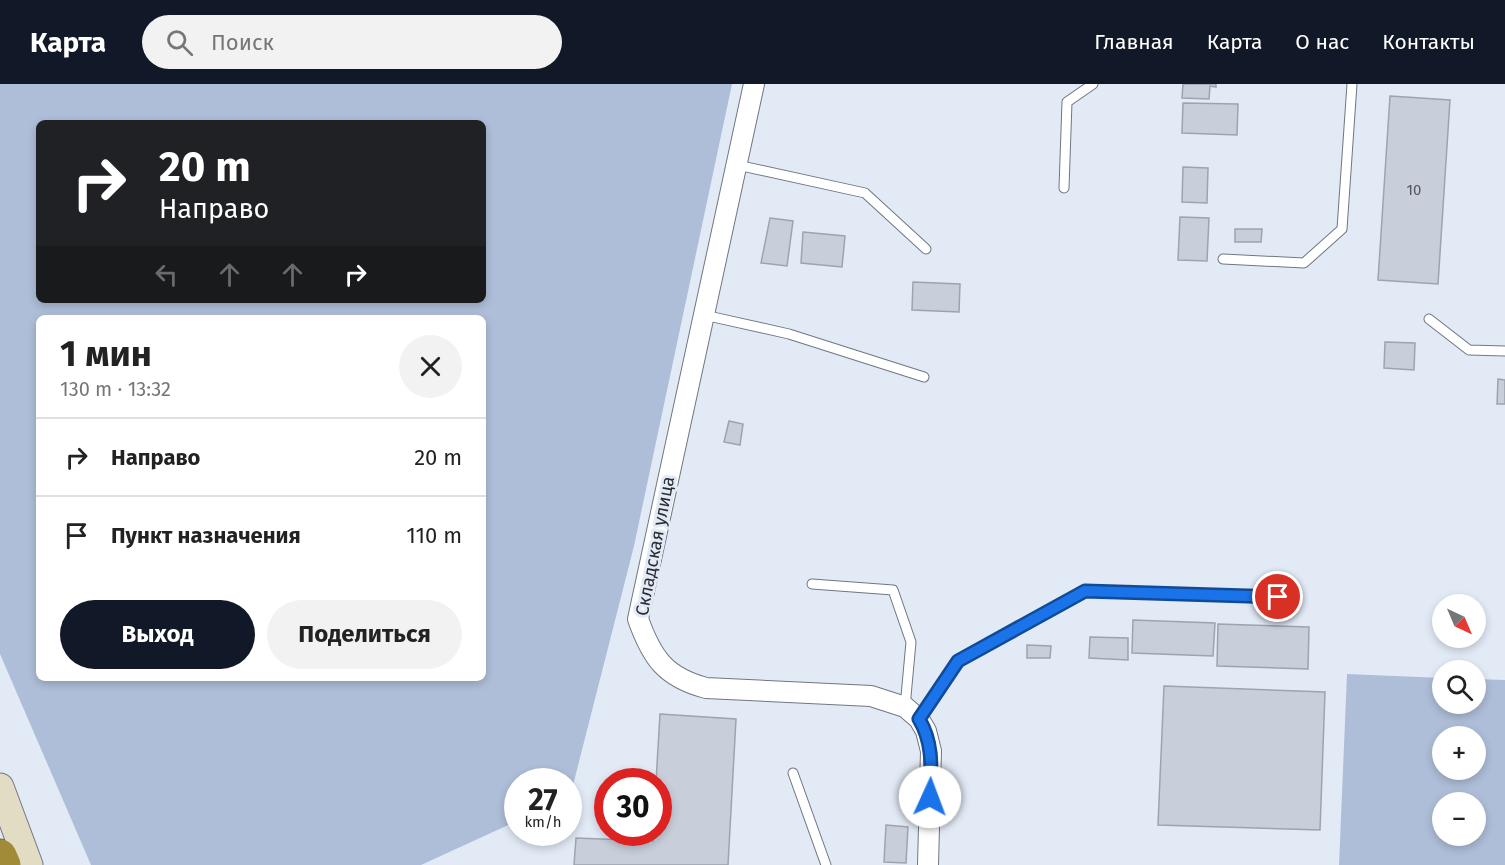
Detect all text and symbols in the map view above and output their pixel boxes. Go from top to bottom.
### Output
search box [142,15,562,69]
text: Карта [30,26,106,59]
icon: search [163,26,196,59]
text: Поиск [211,29,274,56]
text: Главная [1094,29,1174,55]
text: Карта [1207,29,1262,55]
text: О нас [1295,29,1349,55]
text: Контакты [1382,29,1475,55]
text: 20 m [159,142,251,192]
icon: right [60,144,138,222]
house number: 10 [1407,181,1421,199]
text: Направо [159,193,269,225]
icon: left [150,258,183,291]
icon: ahead [213,258,246,291]
icon: ahead [276,258,309,291]
icon: right [339,258,372,291]
text: 1 мин [60,332,152,376]
button: close [399,335,462,398]
text: 130 m · 13:32 [60,377,171,401]
icon: right [60,441,93,474]
text: Направо [111,444,200,471]
text: 20 m [414,444,462,471]
street label: Складская улица [631,474,679,618]
icon: arrive [60,519,93,552]
text: Пункт назначения [111,522,301,549]
text: 110 m [406,522,462,549]
pin [1252,571,1303,622]
icon: arrive [1261,580,1294,613]
north arrow [1432,594,1486,648]
map controls [1432,594,1486,846]
button: Выход [60,600,255,669]
button: Поделиться [267,600,462,669]
button: search [1432,660,1486,714]
button: + [1432,726,1486,780]
position arrow [898,765,962,829]
speed limit sign: 30 [594,768,672,846]
text: 27 [528,782,558,818]
button: − [1432,792,1486,846]
text: km/h [524,813,562,831]

